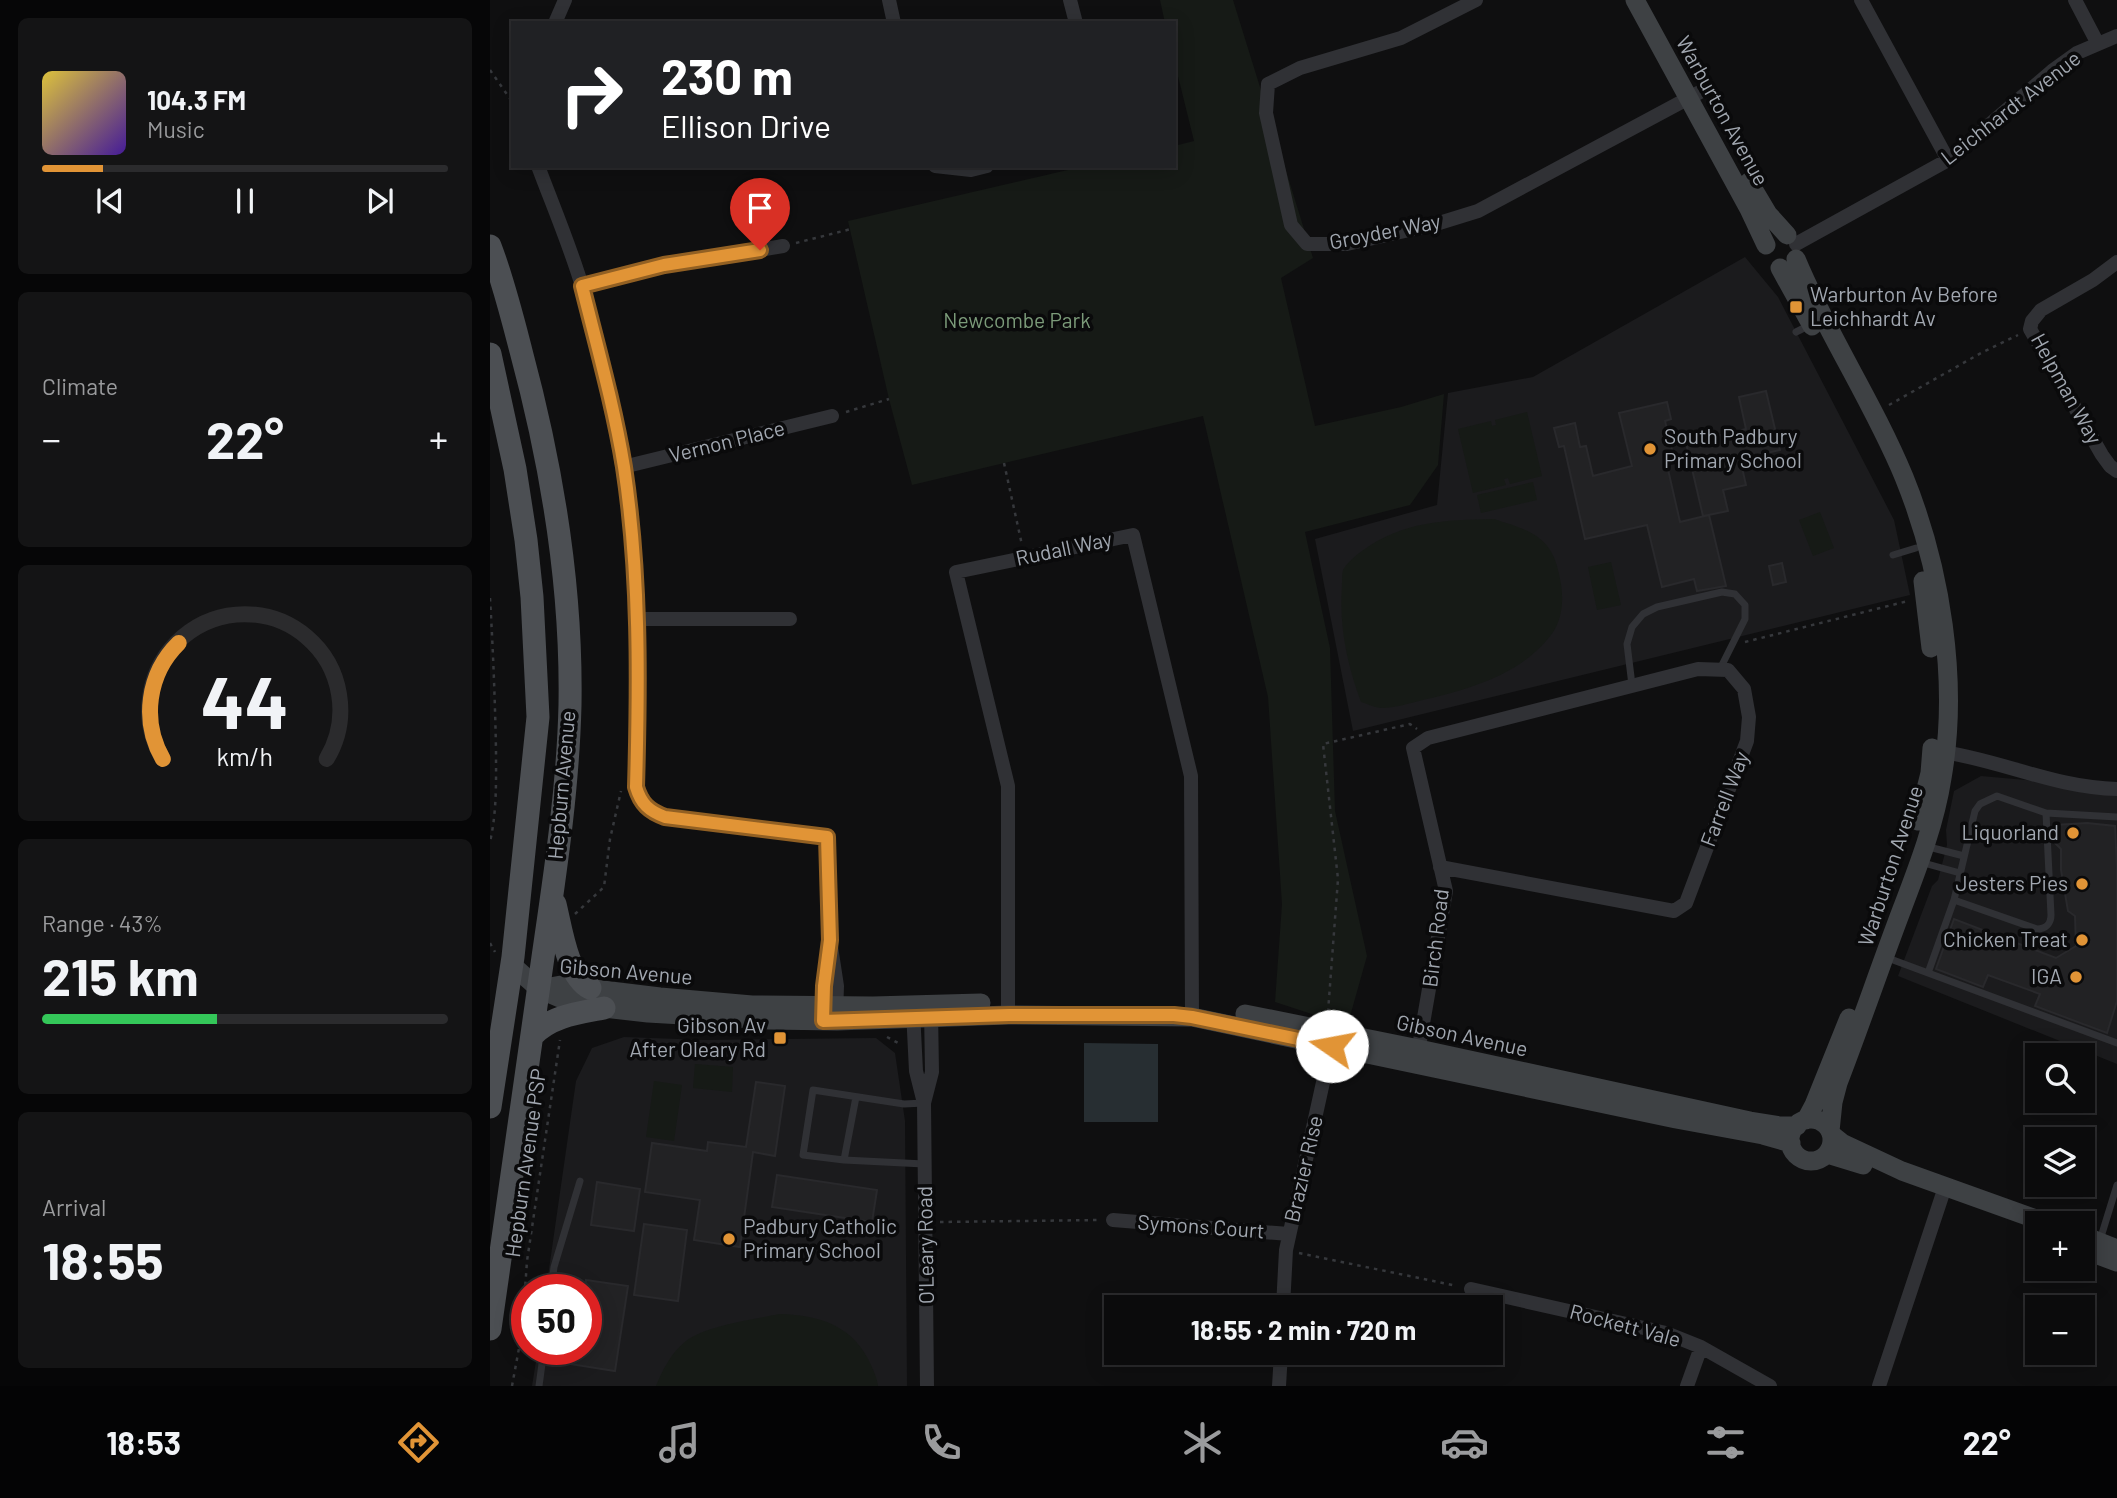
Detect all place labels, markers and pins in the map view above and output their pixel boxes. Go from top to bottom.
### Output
pin [730,178,790,250]
place label: Warburton Av Before Leichhardt Av [1810,281,1998,330]
marker: Warburton Av Before Leichhardt Av [1788,299,1804,315]
place label: South Padbury Primary School [1664,423,1802,472]
marker: South Padbury Primary School [1642,441,1658,457]
place label: Liquorland [1962,819,2059,844]
marker: Liquorland [2065,825,2081,841]
place label: Jesters Pies [1956,870,2068,895]
marker: Jesters Pies [2074,876,2090,892]
place label: Chicken Treat [1943,926,2068,951]
marker: Chicken Treat [2074,932,2090,948]
place label: IGA [2031,963,2062,988]
marker: IGA [2068,969,2084,985]
place label: Gibson Av After Oleary Rd [630,1012,766,1061]
marker: Gibson Av After Oleary Rd [772,1030,788,1046]
place label: Padbury Catholic Primary School [743,1213,897,1262]
marker: Padbury Catholic Primary School [721,1231,737,1247]

